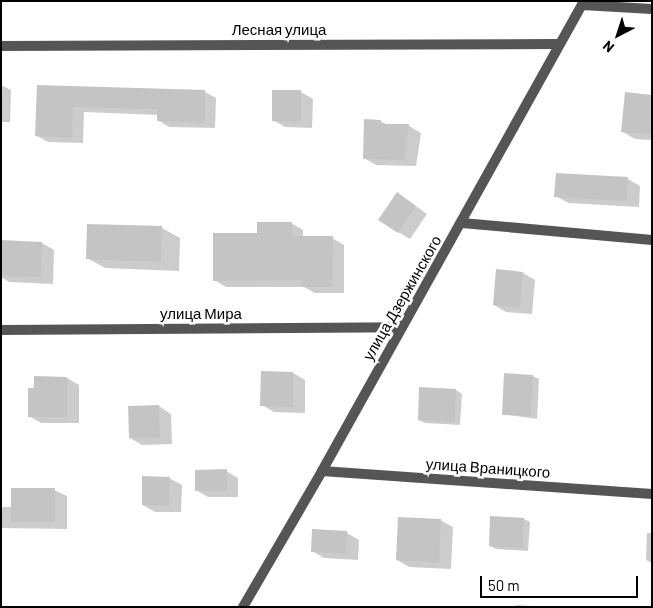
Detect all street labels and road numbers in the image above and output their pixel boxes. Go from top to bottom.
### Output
street label: Лесная улица [232,21,326,39]
street label: улица Дзержинского [359,232,445,364]
street label: улица Мира [160,305,242,323]
street label: улица Враницкого [425,455,551,481]

